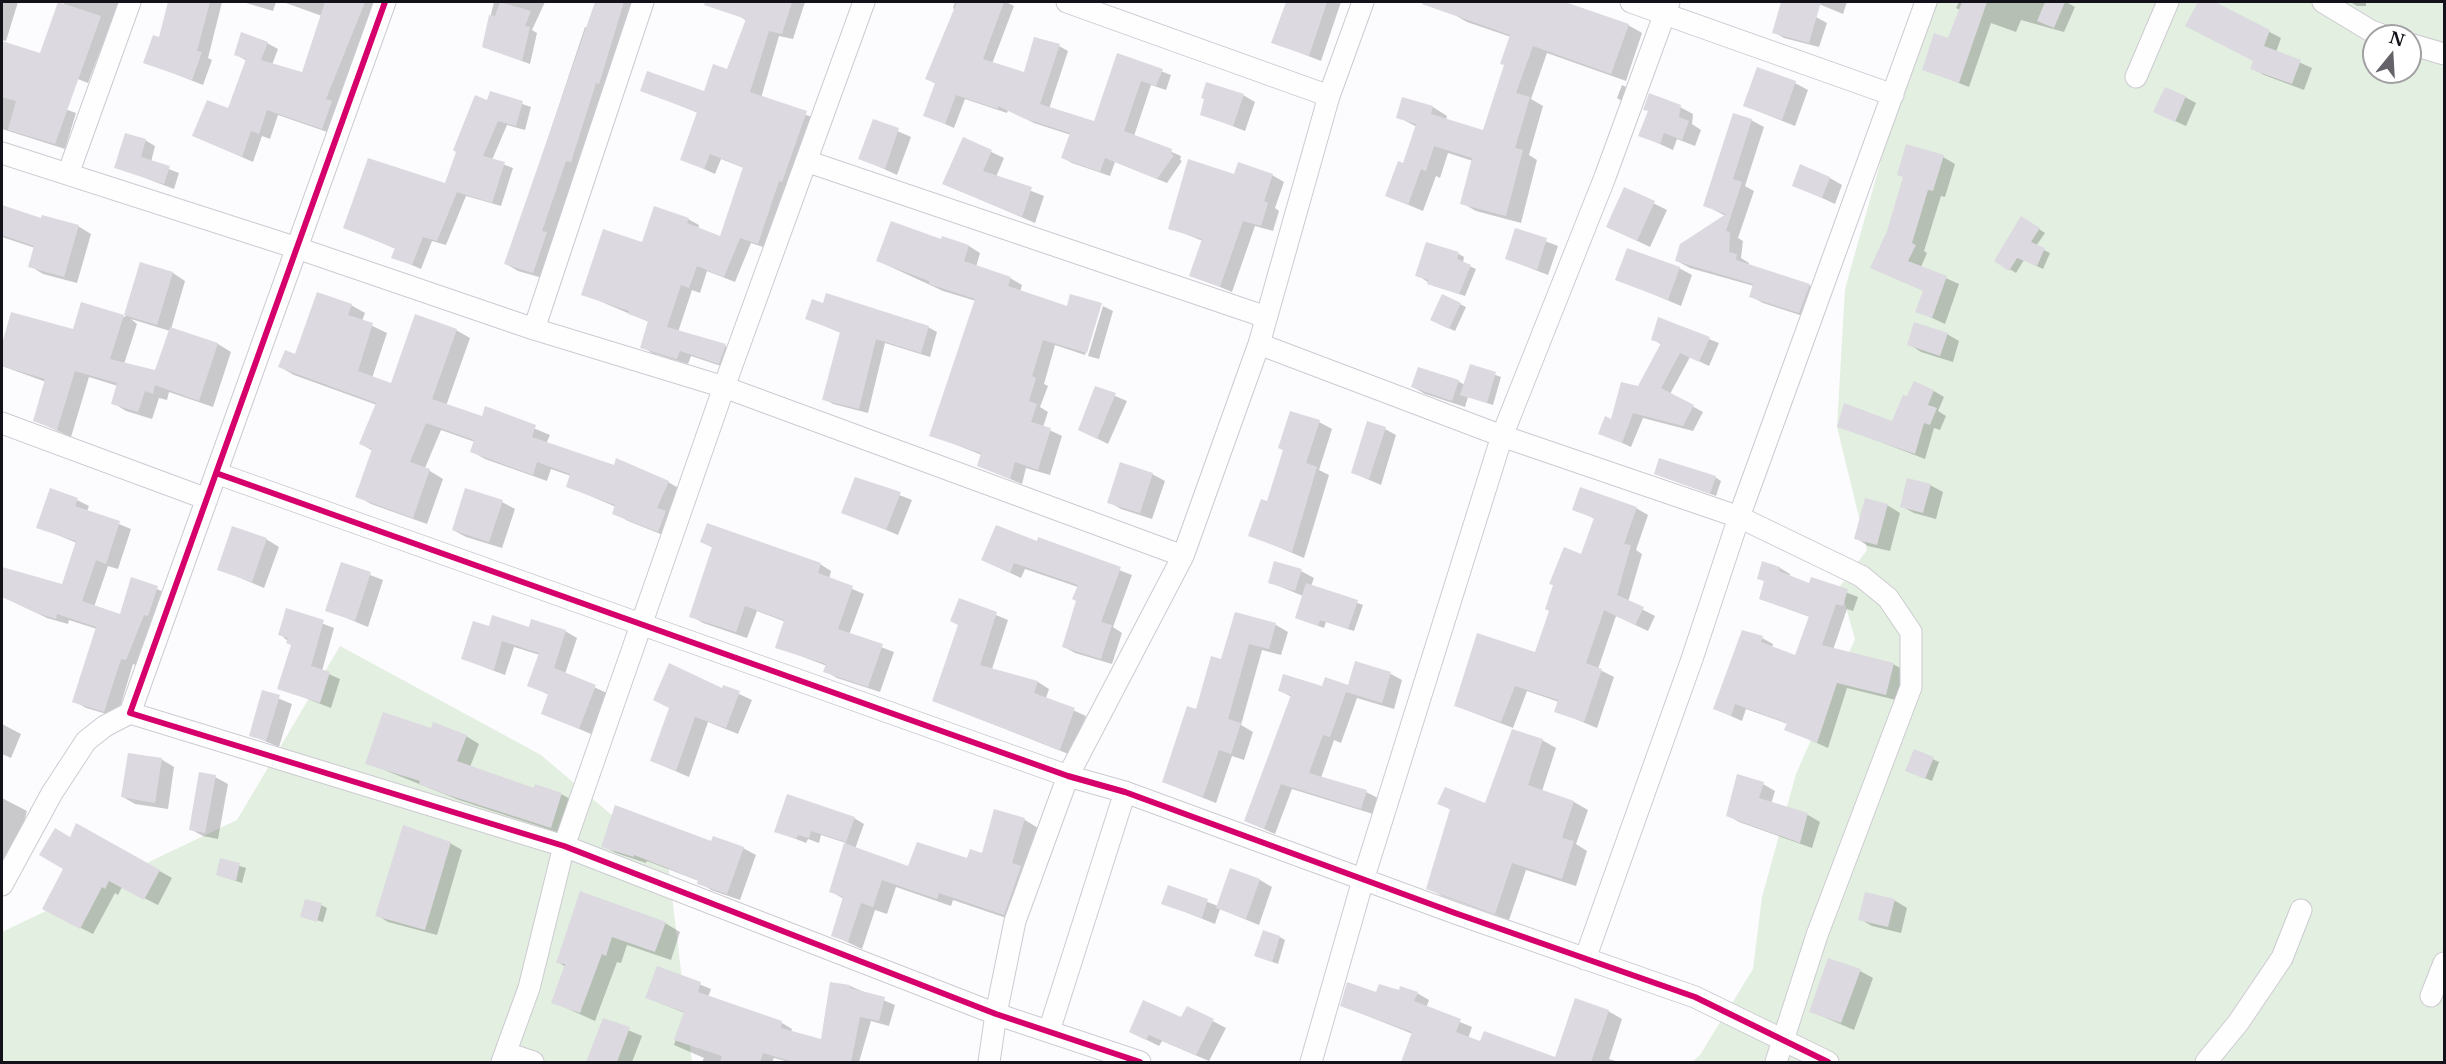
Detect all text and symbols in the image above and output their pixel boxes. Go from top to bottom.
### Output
north arrow [2362,24,2422,84]
text: N [2387,27,2407,51]

